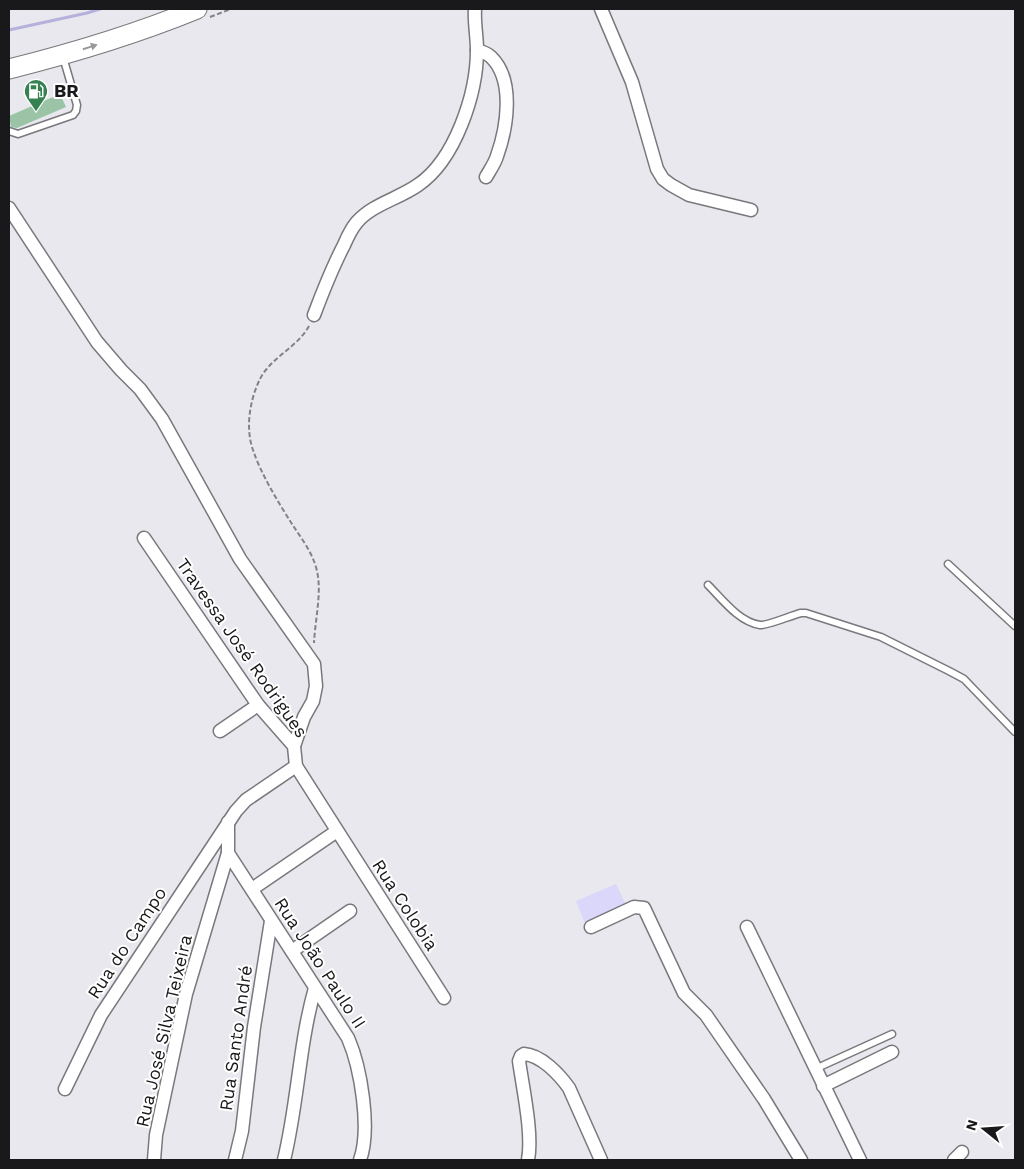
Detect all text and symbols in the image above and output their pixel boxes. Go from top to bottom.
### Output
one-way arrow [82,43,97,50]
fuel station icon: BR [23,78,49,112]
place label: BR [54,80,79,101]
street label: Travessa José Rodrigues [172,554,312,741]
street label: Rua Colobia [368,855,443,954]
street label: Rua do Campo [83,883,170,1002]
street label: Rua João Paulo II [270,893,371,1032]
street label: Rua José Silva Teixeira [131,933,196,1129]
street label: Rua Santo André [215,964,256,1112]
north arrow [959,1104,1009,1154]
text: N [962,1118,981,1132]

